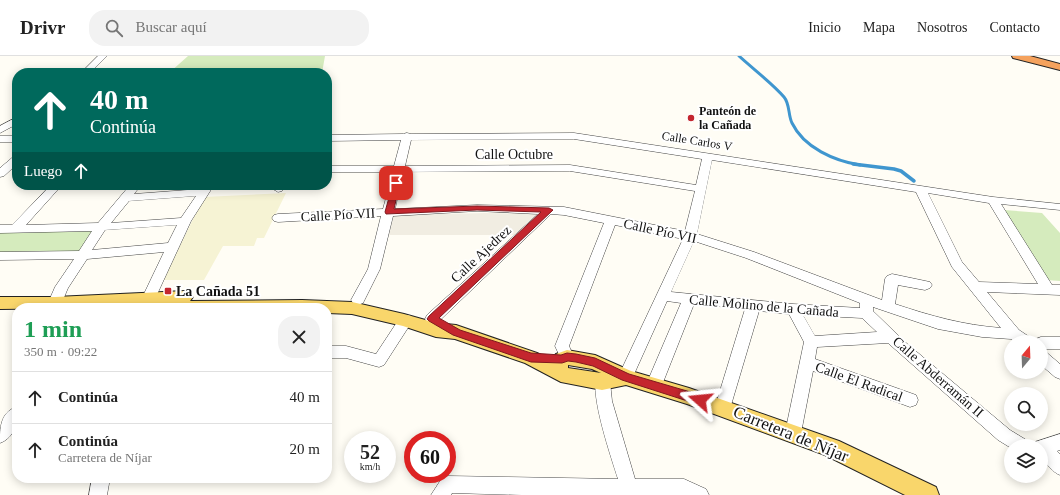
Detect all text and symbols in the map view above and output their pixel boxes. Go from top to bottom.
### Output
search box [89,10,369,46]
text: Drivr [20,17,65,38]
icon: search [103,17,125,39]
text: Buscar aquí [135,19,207,35]
text: Inicio [808,20,841,35]
text: Mapa [863,20,895,35]
text: Nosotros [917,20,967,35]
text: Contacto [989,20,1040,35]
icon: ahead [24,84,76,136]
text: 40 m [90,84,148,115]
place label: Panteón de la Cañada [699,104,757,132]
marker: Panteón de la Cañada [686,113,696,123]
text: Continúa [90,117,156,137]
street label: Calle Carlos V [661,129,734,154]
street label: Calle Octubre [475,147,553,162]
icon: ahead [70,160,92,182]
text: Luego [24,163,62,179]
pin [379,166,413,200]
icon: arrive [385,172,407,194]
street label: Calle Pío VII [300,206,376,224]
street label: Calle Pío VII [622,216,698,246]
street label: Calle Ajedrez [448,222,514,286]
place label: La Cañada 51 [176,284,260,299]
marker: La Cañada 51 [163,286,173,296]
street label: Calle Molino de la Cañada [689,292,840,320]
text: 1 min [24,316,82,342]
button: close [278,316,320,358]
street label: Calle Abderramán II [890,334,987,421]
north arrow [1004,335,1048,379]
map controls [1004,335,1048,483]
text: 350 m · 09:22 [24,344,97,359]
street label: Calle El Radical [813,359,905,405]
position arrow [679,379,721,421]
icon: ahead [24,387,46,409]
button: search [1004,387,1048,431]
text: Continúa [58,389,118,405]
text: 40 m [290,389,320,405]
street label: Carretera de Níjar [731,402,852,466]
speed limit sign: 60 [404,431,456,483]
text: Continúa [58,433,118,449]
icon: ahead [24,439,46,461]
button: layers [1004,439,1048,483]
text: 20 m [290,441,320,457]
text: 52 [360,441,380,463]
text: Carretera de Níjar [58,450,152,465]
text: km/h [360,461,380,472]

